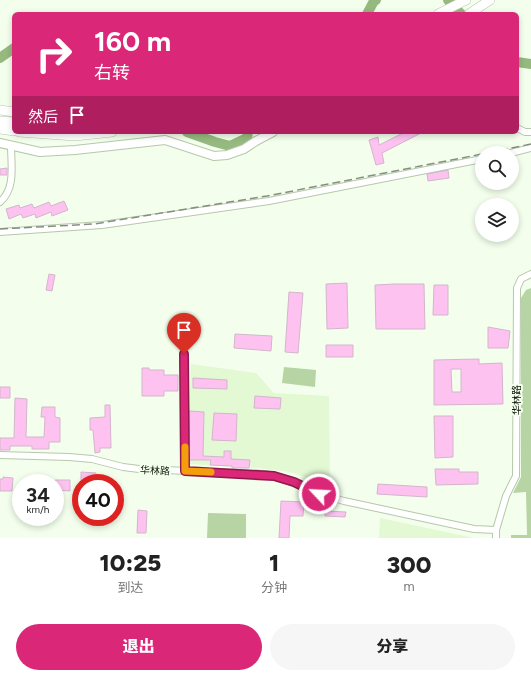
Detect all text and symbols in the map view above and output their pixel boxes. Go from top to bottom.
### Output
text: 160 m [94,24,171,58]
icon: right [28,28,80,80]
text: 右转 [94,62,130,84]
icon: arrive [66,104,88,126]
text: 然后 [28,108,58,126]
map controls [475,146,519,242]
button: search [475,146,519,190]
button: layers [475,198,519,242]
pin [167,313,201,354]
icon: arrive [173,319,195,341]
street label: 华林路 [510,385,523,415]
street label: 华林路 [140,463,170,478]
position arrow [298,473,340,515]
speed limit sign: 40 [72,474,124,526]
text: 34 [26,483,50,507]
text: km/h [27,503,49,516]
text: 10:25 [100,548,161,577]
text: 1 [269,548,279,577]
text: 300 [387,550,431,579]
text: m [403,579,415,594]
text: 到达 [117,580,144,595]
text: 分钟 [261,580,287,595]
button: 退出 [16,624,262,670]
button: 分享 [270,624,515,670]

